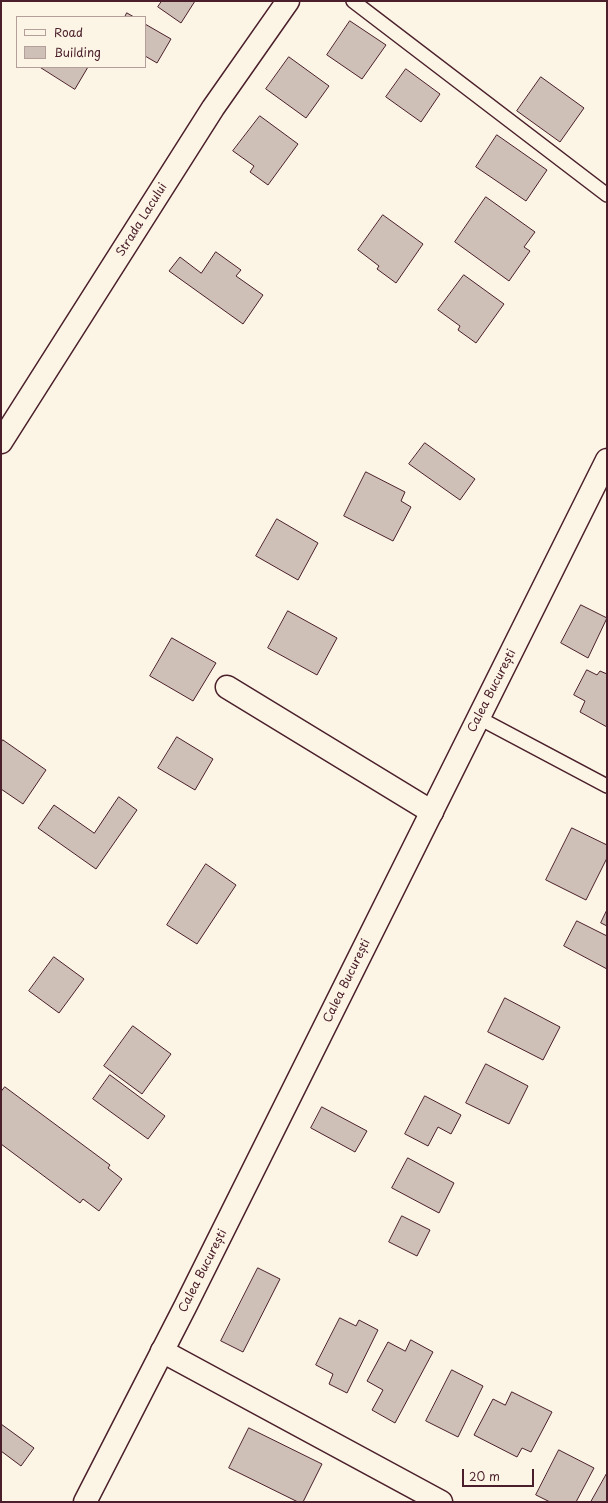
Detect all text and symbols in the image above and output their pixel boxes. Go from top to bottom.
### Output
legend [16,16,146,68]
text: Road [54,23,83,41]
text: Building [54,43,101,61]
street label: Strada Lacului [114,181,170,259]
street label: Calea București [465,647,519,735]
street label: Calea București [320,937,374,1025]
street label: Calea București [176,1227,230,1315]
scale bar [464,1461,536,1487]
text: 20 m [469,1467,500,1485]

